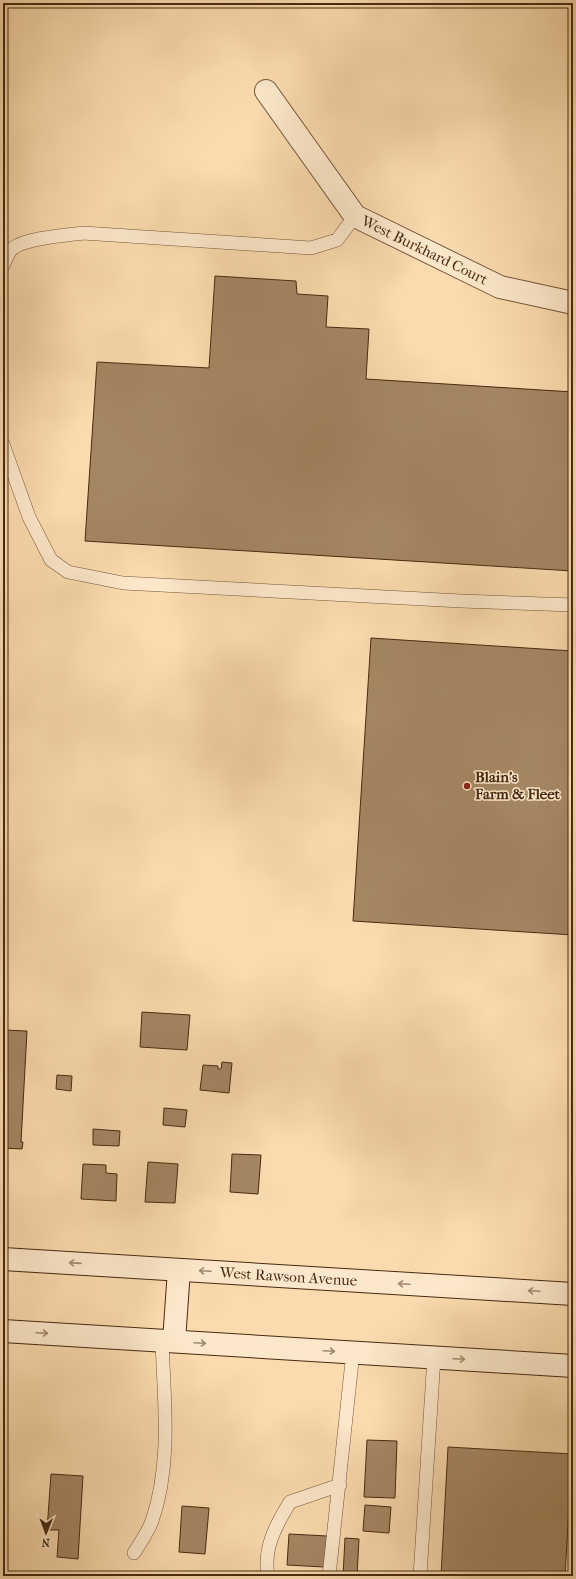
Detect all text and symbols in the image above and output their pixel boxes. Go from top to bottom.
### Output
street label: West Burkhard Court [358,211,491,289]
place label: Blain's Farm & Fleet [474,768,561,803]
marker: Blain's Farm & Fleet [462,781,472,791]
one-way arrow [69,1260,82,1267]
street label: West Rawson Avenue [218,1263,358,1290]
one-way arrow [199,1268,212,1275]
one-way arrow [398,1280,411,1287]
one-way arrow [528,1288,541,1295]
one-way arrow [35,1330,48,1337]
one-way arrow [193,1339,206,1346]
one-way arrow [322,1347,335,1354]
one-way arrow [452,1355,465,1362]
north arrow [26,1513,66,1553]
text: N [41,1536,50,1549]

